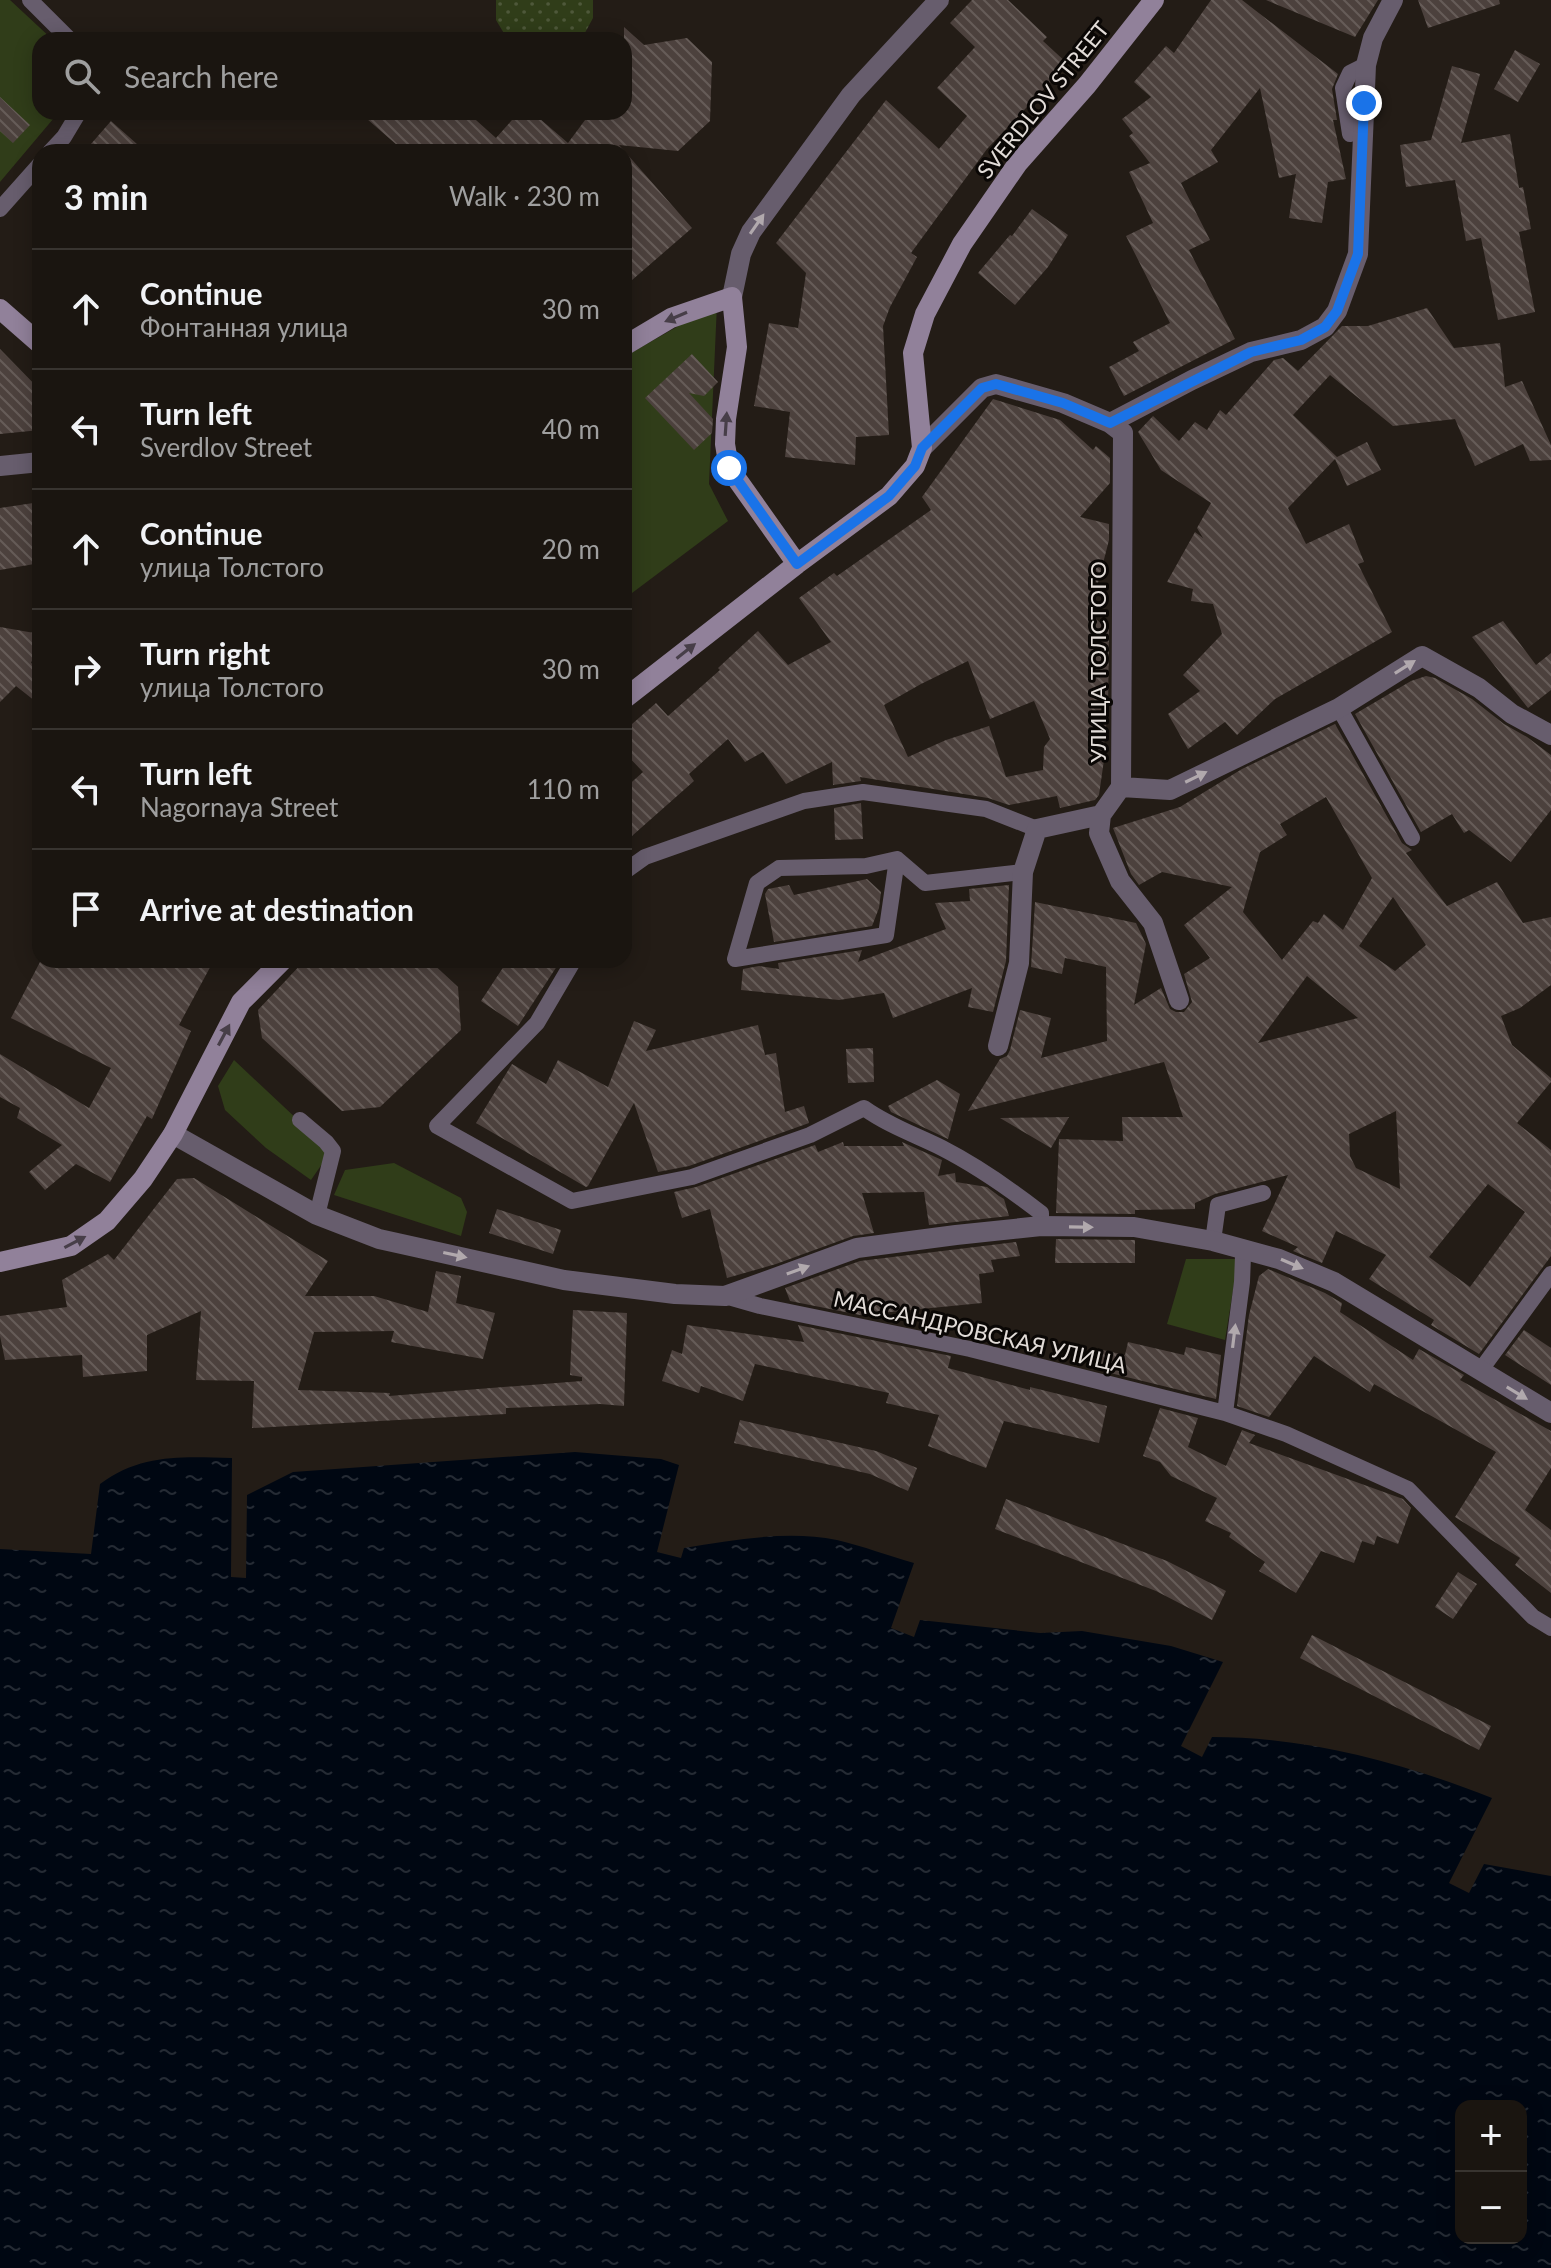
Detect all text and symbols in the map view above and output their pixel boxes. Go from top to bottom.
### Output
street label: SVERDLOV STREET [971,16,1114,184]
search box [32,32,632,120]
icon: search [60,54,104,98]
text: Search here [124,58,279,94]
route end [1346,85,1382,121]
text: 3 min [64,176,148,217]
text: Walk · 230 m [449,180,600,212]
one-way arrow [749,213,764,234]
text: Continue [140,275,263,311]
icon: ahead [64,287,108,331]
text: 30 m [542,293,600,325]
text: Фонтанная улица [140,311,348,343]
one-way arrow [664,311,688,324]
text: Turn left [140,395,252,431]
icon: left [64,407,108,451]
one-way arrow [720,411,733,436]
text: 40 m [542,413,600,445]
text: Sverdlov Street [140,431,312,463]
route start [711,450,747,486]
text: Continue [140,515,263,551]
icon: ahead [64,527,108,571]
text: 20 m [542,533,600,565]
text: улица Толстого [140,551,324,583]
street label: УЛИЦА ТОЛСТОГО [1084,561,1111,763]
text: Turn right [140,635,270,671]
one-way arrow [676,644,696,660]
icon: right [64,647,108,691]
text: 30 m [542,653,600,685]
one-way arrow [1394,661,1416,675]
text: улица Толстого [140,671,324,703]
text: Turn left [140,755,252,791]
icon: left [64,767,108,811]
one-way arrow [1184,770,1208,784]
text: 110 m [527,773,600,805]
text: Nagornaya Street [140,791,338,823]
icon: arrive [64,887,108,931]
text: Arrive at destination [140,891,414,927]
one-way arrow [218,1023,231,1046]
one-way arrow [1069,1221,1094,1233]
one-way arrow [63,1235,86,1248]
one-way arrow [443,1249,468,1261]
one-way arrow [1280,1258,1304,1271]
one-way arrow [786,1263,810,1275]
street label: МАССАНДРОВСКАЯ УЛИЦА [831,1285,1129,1378]
one-way arrow [1228,1323,1241,1348]
one-way arrow [1506,1386,1528,1400]
map controls [1455,2100,1527,2244]
button: + [1455,2100,1527,2172]
button: − [1455,2172,1527,2244]

